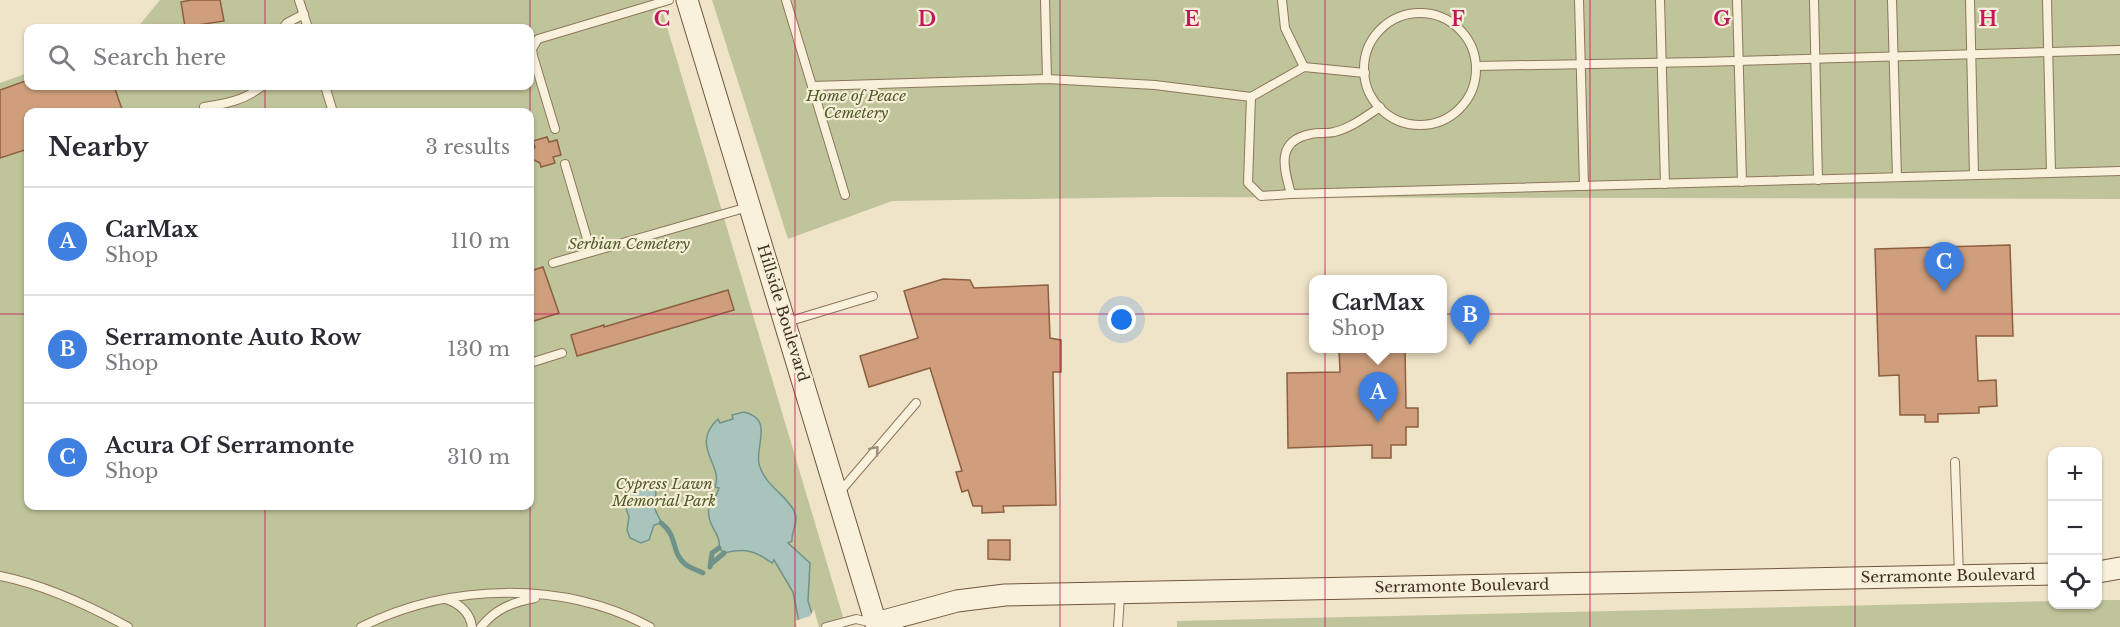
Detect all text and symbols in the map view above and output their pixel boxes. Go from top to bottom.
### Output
text: C [654,7,670,31]
text: D [918,7,936,31]
text: E [1184,7,1200,31]
text: F [1451,7,1465,31]
text: G [1713,7,1731,31]
text: H [1979,7,1998,31]
search box [24,24,534,90]
icon: search [45,41,78,74]
text: Search here [93,44,226,71]
park label: Home of Peace Cemetery [805,86,906,122]
text: Nearby [48,131,149,163]
text: 3 results [426,135,510,159]
text: CarMax [105,216,198,243]
text: A [59,229,76,253]
text: 110 m [451,229,510,253]
park label: Serbian Cemetery [568,234,690,253]
street label: Hillside Boulevard [754,242,813,384]
pin: C [1924,242,1964,292]
text: Shop [105,243,158,267]
popup [1309,275,1447,353]
text: CarMax [1331,289,1425,316]
pin: B [1450,296,1490,345]
your location [1107,305,1136,334]
text: Shop [1331,316,1385,340]
text: Serramonte Auto Row [105,324,361,351]
text: B [60,337,75,361]
text: 130 m [447,337,510,361]
text: Shop [105,351,158,375]
pin: A [1358,372,1398,422]
text: Acura Of Serramonte [105,432,354,459]
text: C [59,445,76,469]
text: 310 m [447,445,510,469]
one-way arrow [868,446,879,457]
map controls [2048,447,2102,609]
button: + [2048,447,2102,501]
text: Shop [105,459,158,483]
park label: Cypress Lawn Memorial Park [611,474,716,510]
button: − [2048,501,2102,555]
button: locate [2048,555,2102,609]
street label: Serramonte Boulevard [1860,564,2036,587]
street label: Serramonte Boulevard [1374,574,1550,597]

